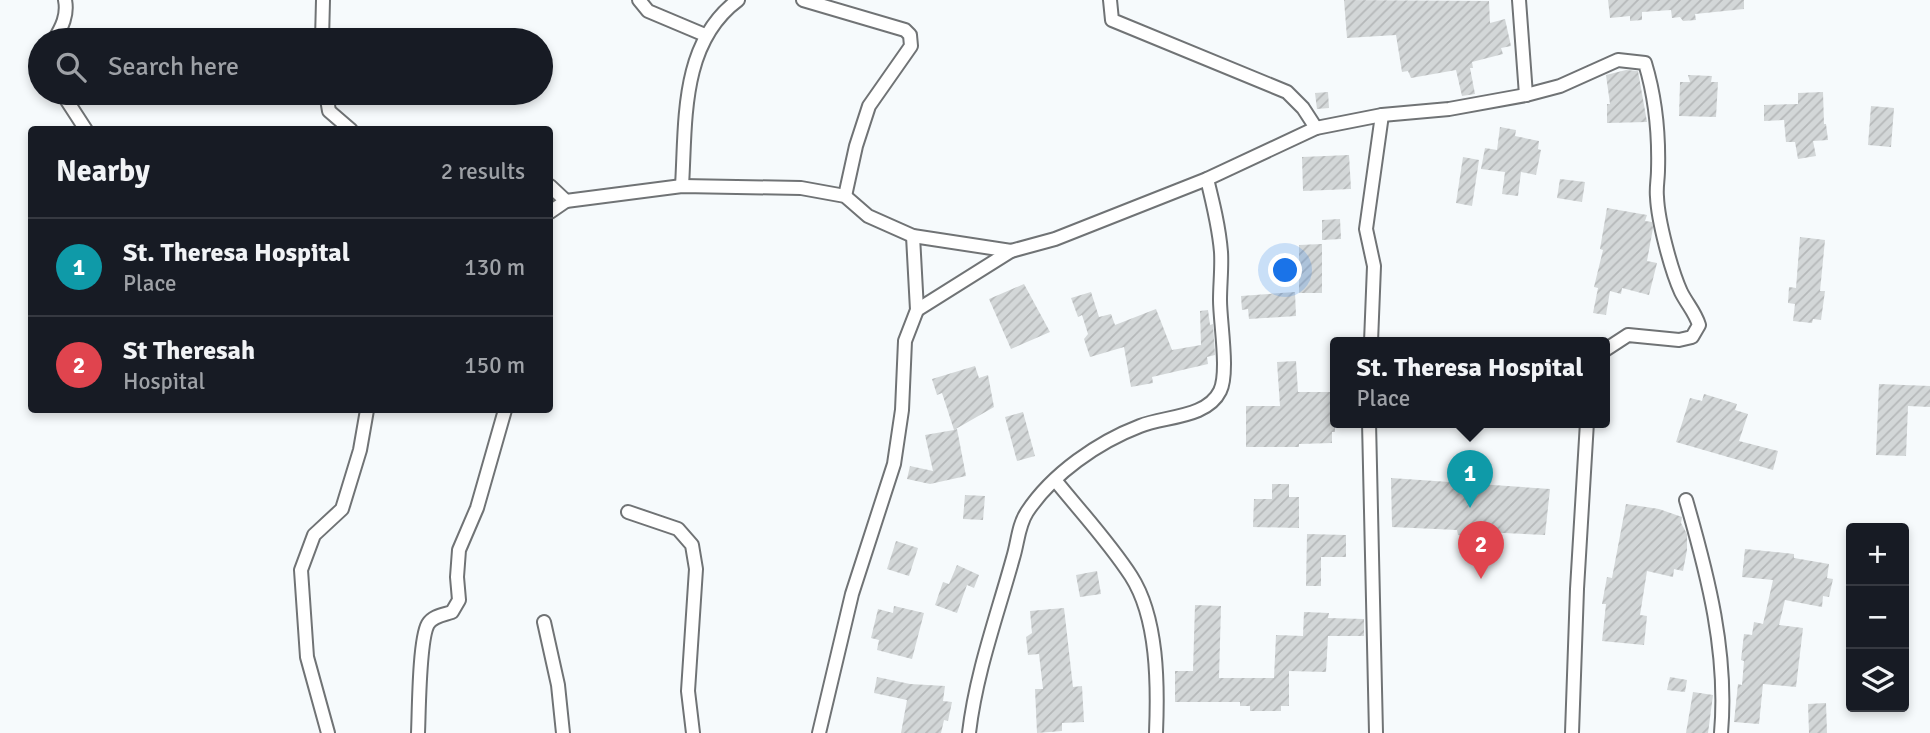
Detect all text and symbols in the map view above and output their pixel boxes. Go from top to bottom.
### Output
search box [28,28,553,105]
icon: search [52,48,90,86]
text: Search here [108,51,239,83]
text: Nearby [56,153,150,190]
text: 2 results [441,157,525,186]
text: St. Theresa Hospital [123,237,350,269]
text: 1 [73,253,85,282]
text: 130 m [464,253,525,282]
your location [1268,253,1302,287]
text: Place [123,269,177,298]
text: St Theresah [123,335,255,367]
popup [1330,337,1610,428]
text: 2 [73,351,85,380]
text: 150 m [464,351,525,380]
text: St. Theresa Hospital [1357,352,1583,384]
text: Hospital [123,367,205,396]
text: Place [1357,384,1410,413]
pin: 1 [1447,450,1493,508]
pin: 2 [1458,521,1504,579]
map controls [1846,523,1909,712]
button: + [1846,523,1909,586]
button: − [1846,586,1909,649]
button: layers [1846,649,1909,712]

